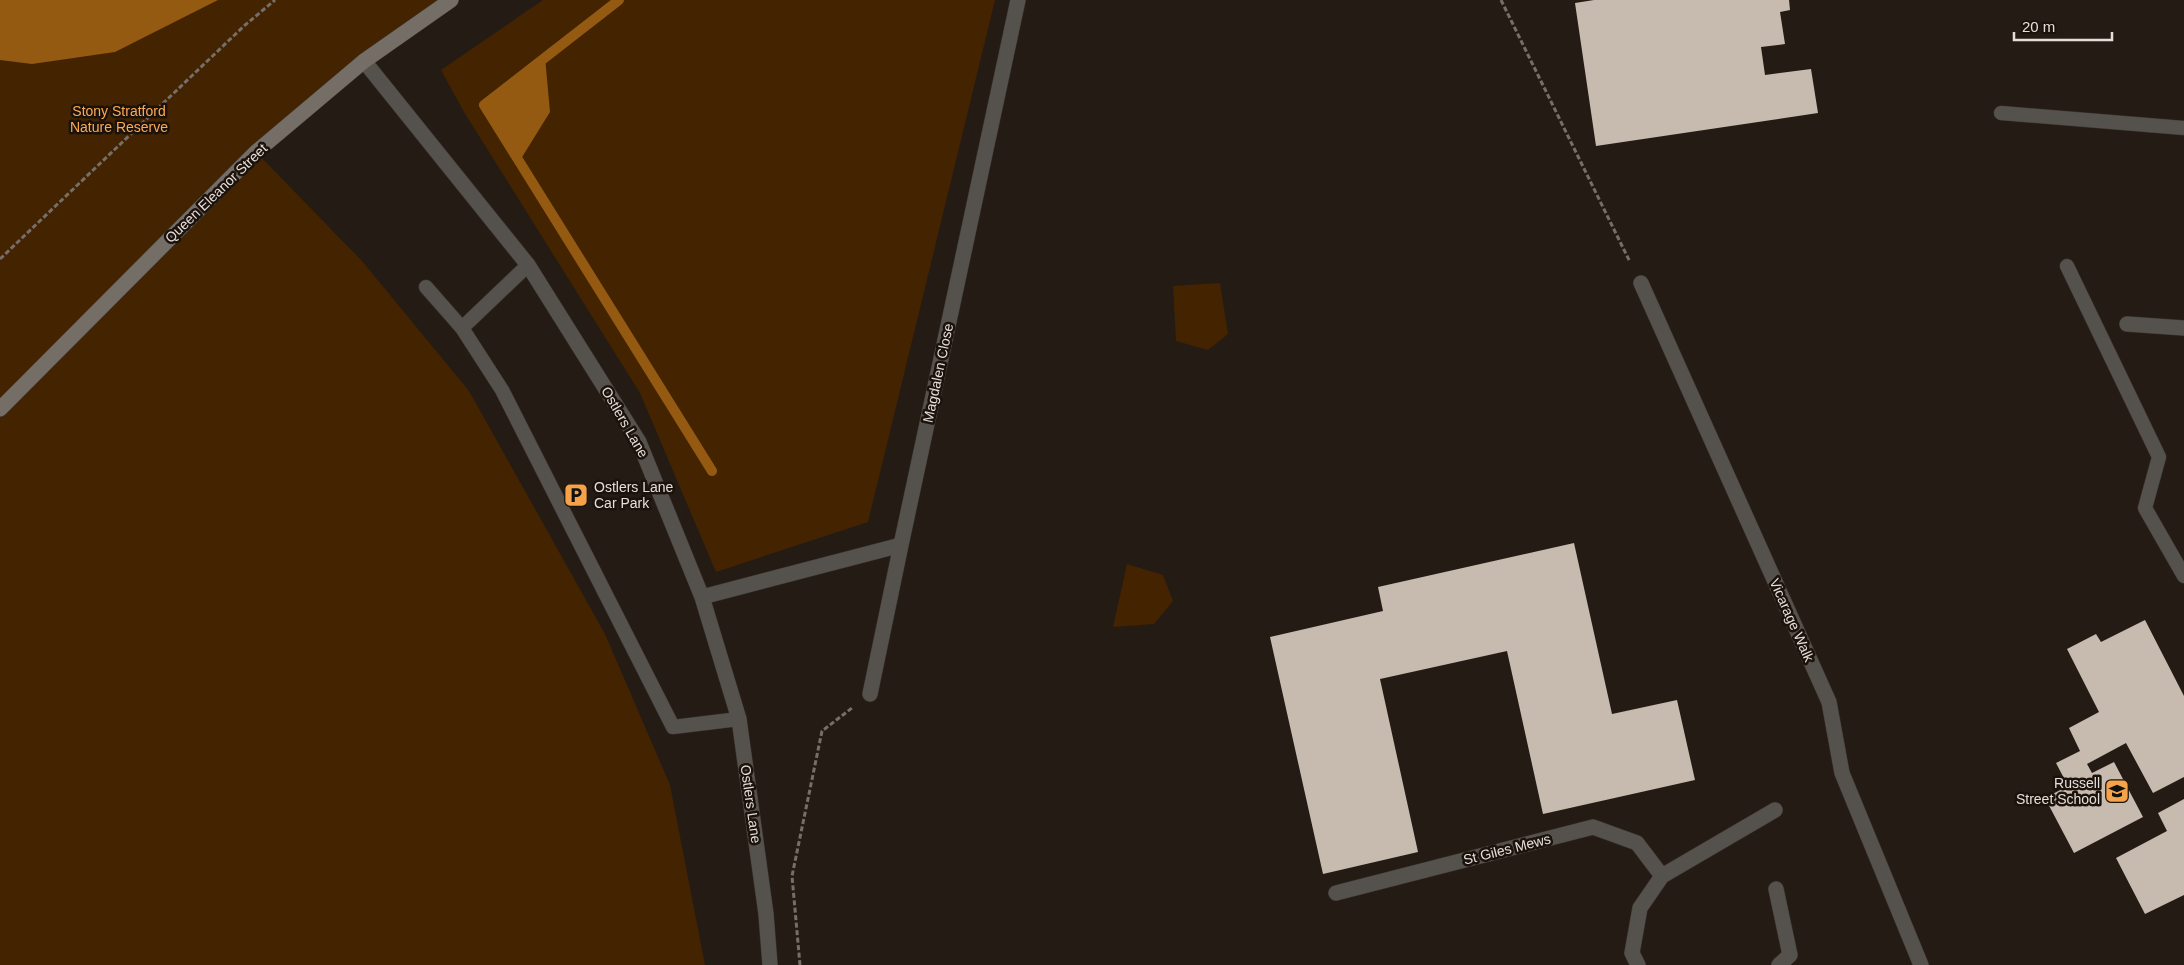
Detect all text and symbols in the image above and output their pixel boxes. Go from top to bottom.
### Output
scale bar [2014,10,2112,42]
text: 20 m [2022,18,2055,35]
park label: Stony Stratford Nature Reserve [70,103,168,135]
street label: Queen Eleanor Street [162,140,270,246]
street label: Magdalen Close [920,322,956,424]
street label: Ostlers Lane [598,384,652,461]
place label: Ostlers Lane Car Park [594,479,674,511]
parking icon: Ostlers Lane Car Park [563,482,589,508]
street label: Vicarage Walk [1766,576,1818,665]
street label: Ostlers Lane [738,764,764,845]
place label: Russell Street School [2016,775,2100,807]
school or university icon: Russell Street School [2104,778,2130,804]
street label: St Giles Mews [1462,830,1552,868]

